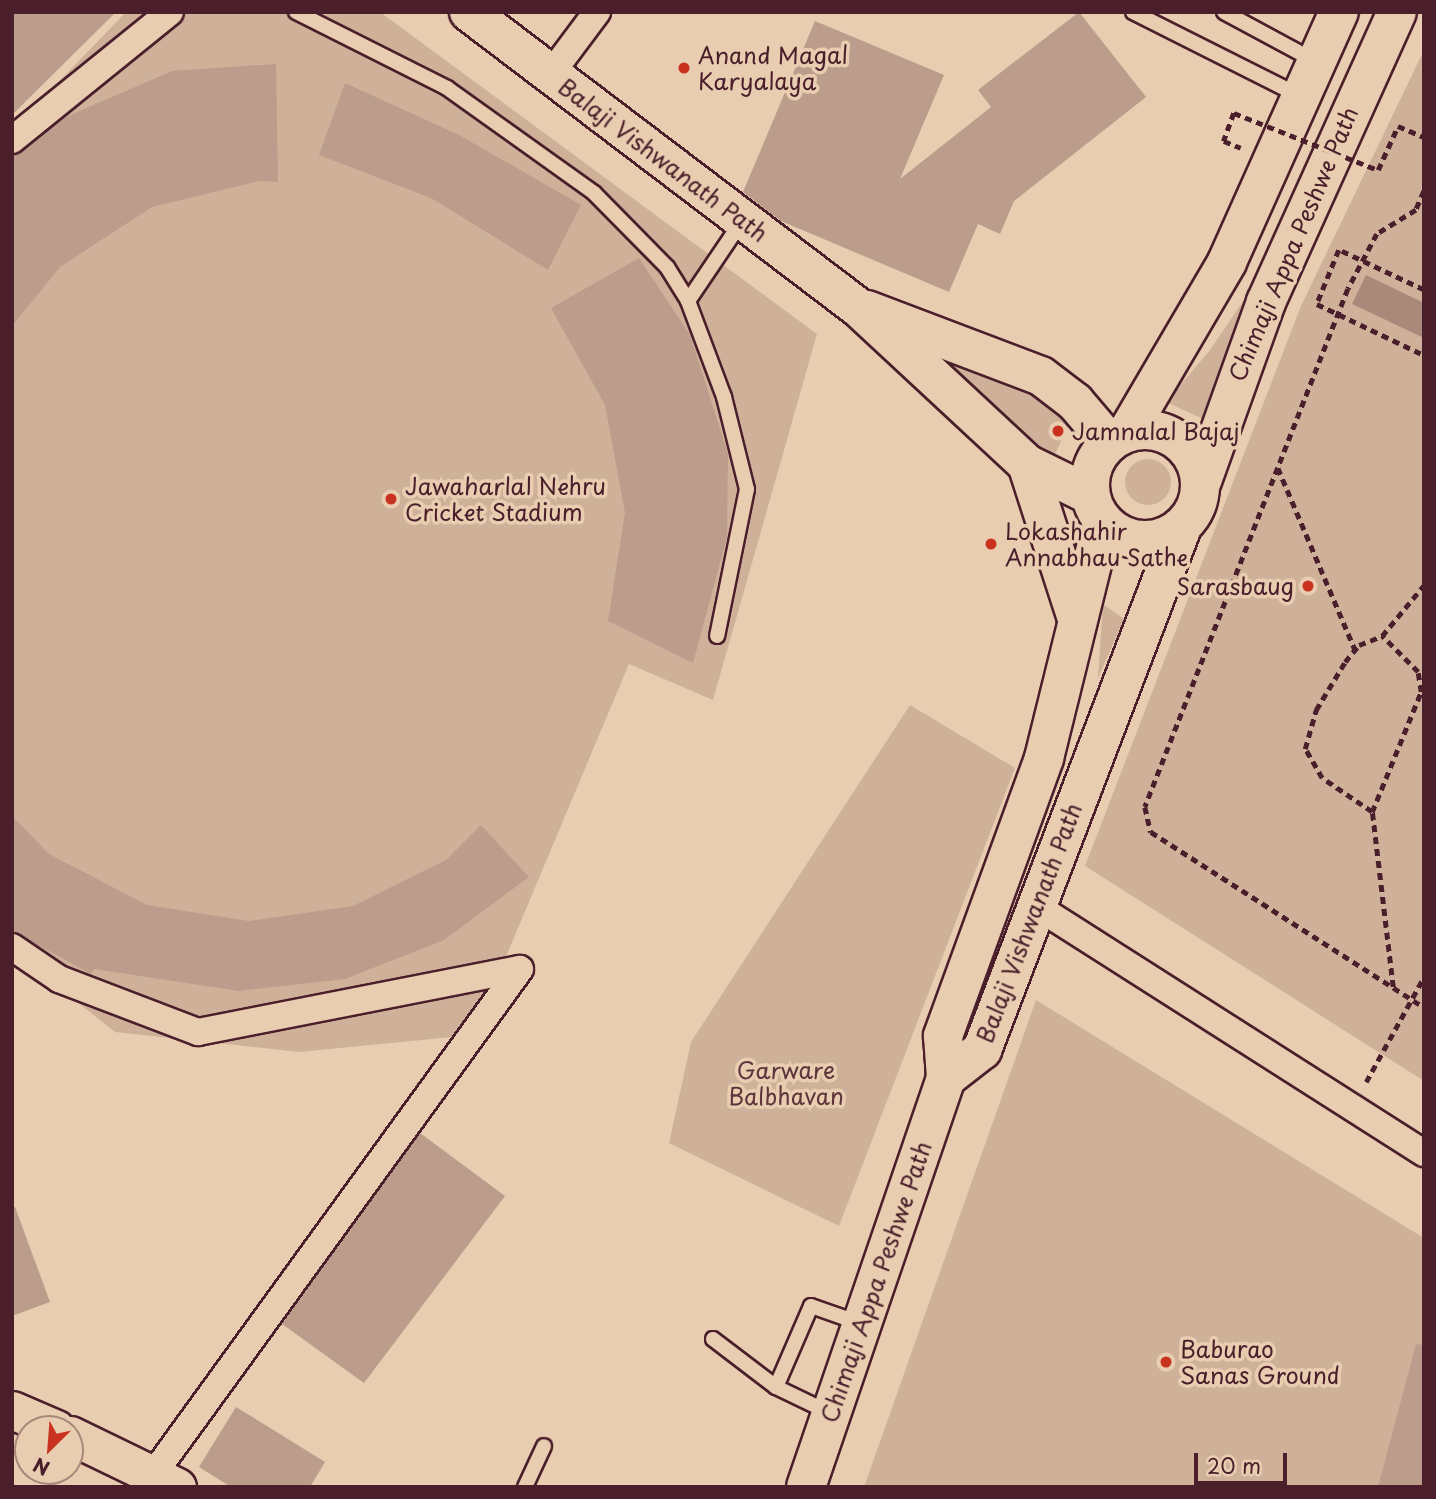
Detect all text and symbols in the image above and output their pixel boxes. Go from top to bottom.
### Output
place label: Anand Magal Karyalaya [698,41,849,95]
marker: Anand Magal Karyalaya [676,60,692,76]
street label: Balaji Vishwanath Path [552,72,774,248]
street label: Chimaji Appa Peshwe Path [1222,102,1364,386]
place label: Jamnalal Bajaj [1072,417,1241,445]
marker: Jamnalal Bajaj [1050,423,1066,439]
place label: Jawaharlal Nehru Cricket Stadium [405,472,607,526]
marker: Jawaharlal Nehru Cricket Stadium [383,491,399,507]
place label: Lokashahir Annabhau Sathe [1005,517,1189,571]
marker: Lokashahir Annabhau Sathe [983,536,999,552]
place label: Sarasbaug [1176,572,1294,600]
marker: Sarasbaug [1300,578,1316,594]
street label: Balaji Vishwanath Path [970,798,1088,1048]
park label: Garware Balbhavan [728,1056,844,1110]
street label: Chimaji Appa Peshwe Path [815,1137,937,1427]
place label: Baburao Sanas Ground [1180,1335,1338,1389]
marker: Baburao Sanas Ground [1158,1354,1174,1370]
north arrow [14,1415,84,1485]
scale bar [1198,1440,1291,1484]
text: 20 m [1207,1449,1261,1481]
text: N [28,1451,54,1483]

